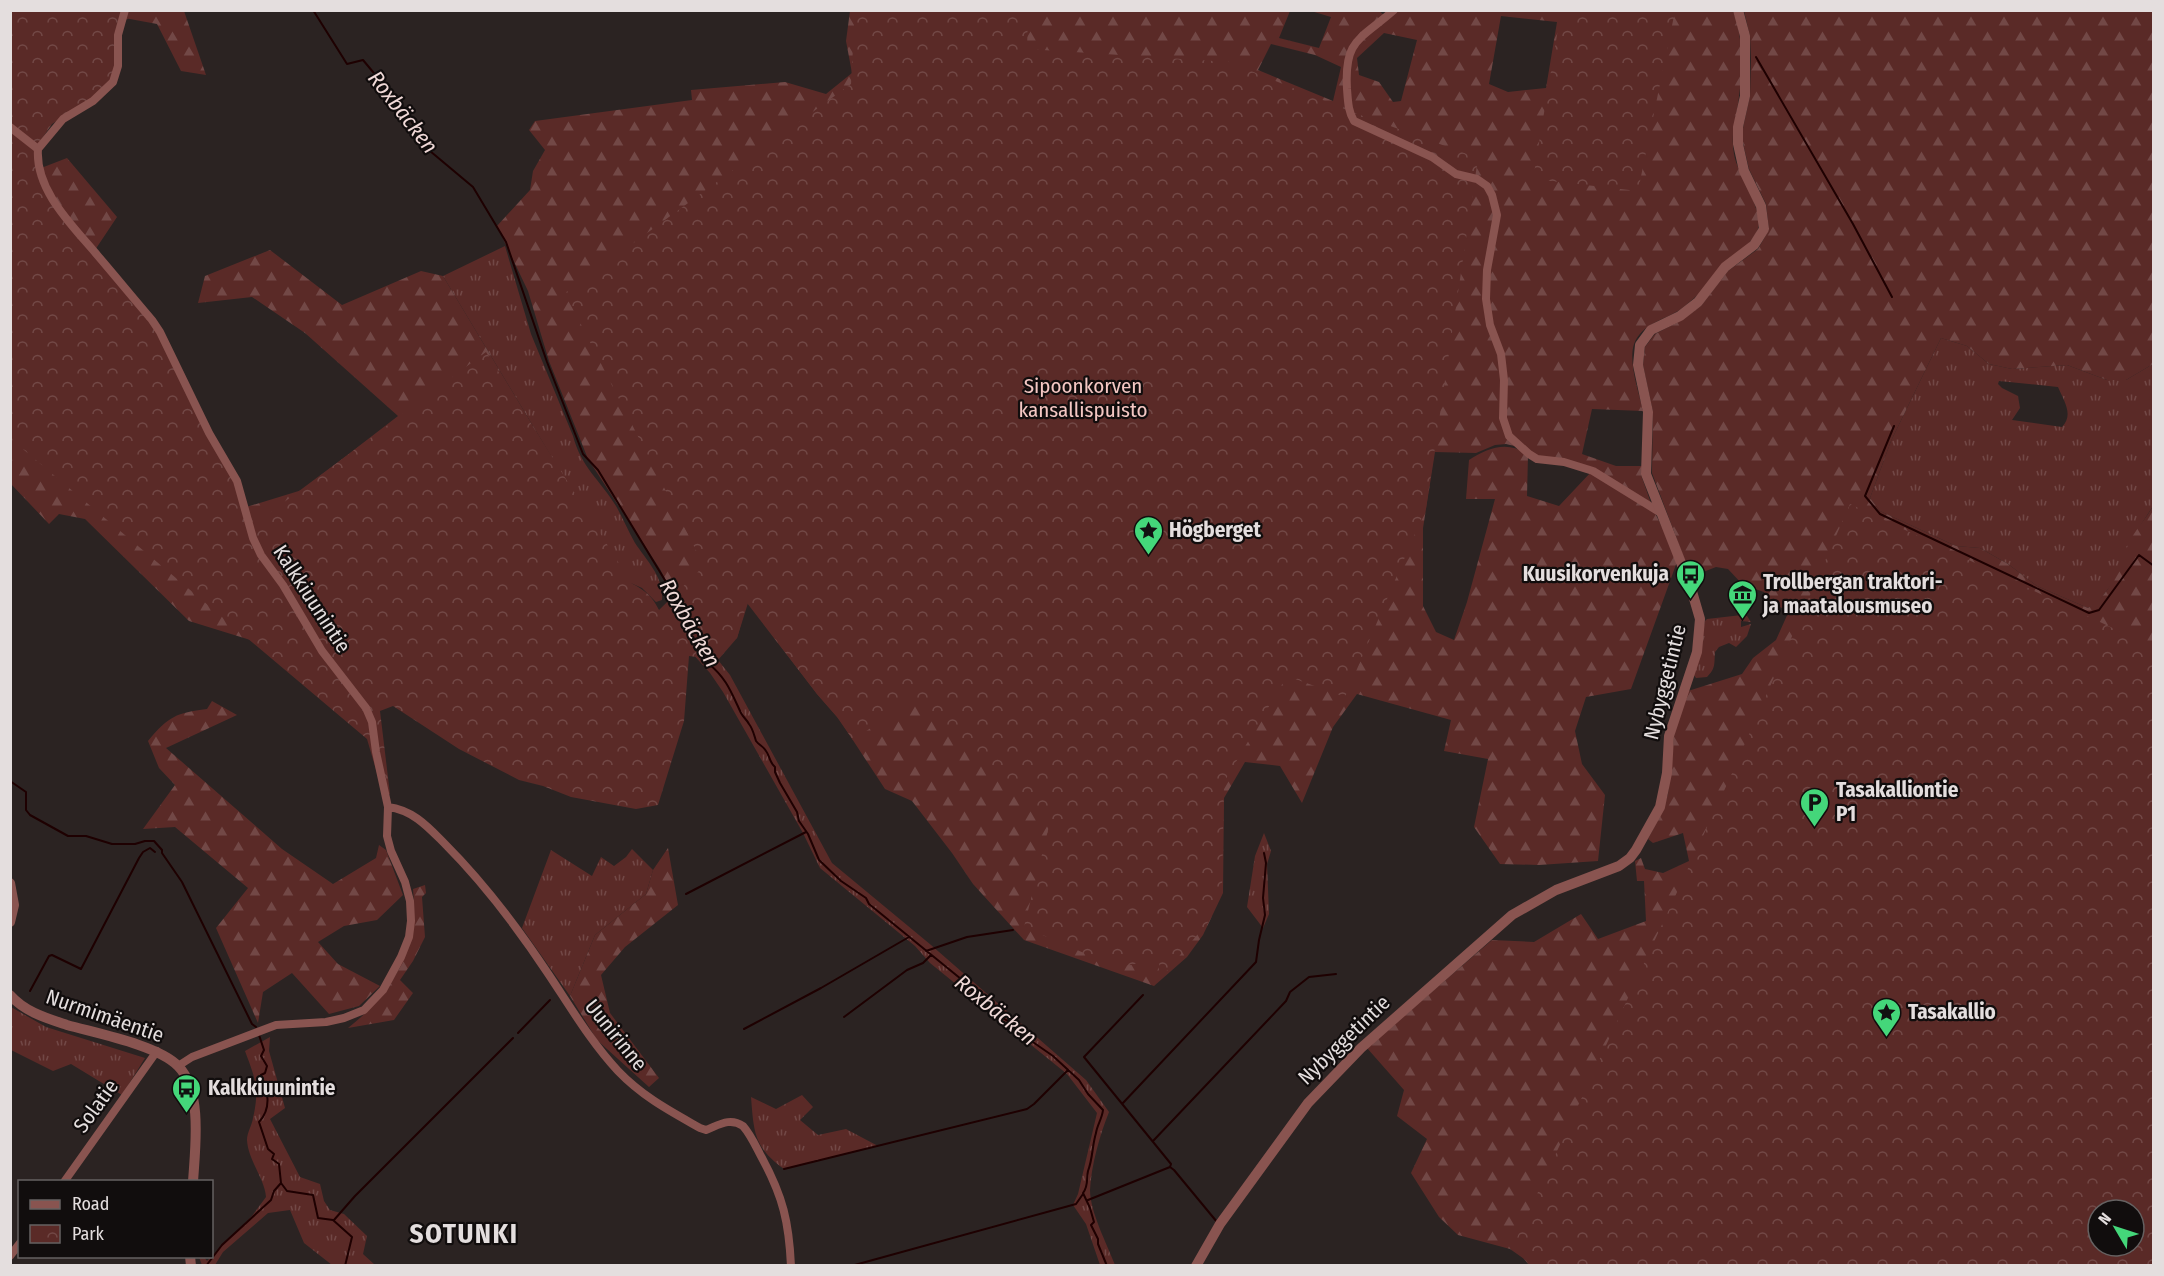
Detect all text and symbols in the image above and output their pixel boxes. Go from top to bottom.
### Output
water label: Roxbäcken [362,65,444,159]
park label: Sipoonkorven kansallispuisto [1018,373,1148,423]
place icon: Högberget [1132,514,1164,556]
place label: Högberget [1169,517,1261,543]
street label: Kalkkiuunintie [267,540,357,658]
bus stop icon: Kuusikorvenkuja [1674,558,1706,600]
place label: Kuusikorvenkuja [1523,561,1669,587]
place label: Trollbergan traktori- ja maatalousmuseo [1762,569,1943,619]
water label: Roxbäcken [654,574,726,672]
museum icon: Trollbergan traktori- ja maatalousmuseo [1726,578,1758,620]
street label: Nybyggetintie [1638,622,1692,742]
place label: Tasakalliontie P1 [1836,777,1959,827]
parking icon: Tasakalliontie P1 [1799,786,1831,828]
water label: Roxbäcken [950,969,1042,1051]
street label: Nurmimäentie [43,984,167,1048]
street label: Nybyggetintie [1293,990,1395,1090]
street label: Uunirinne [579,994,653,1076]
place icon: Tasakallio [1871,996,1903,1038]
place label: Tasakallio [1908,999,1996,1025]
bus stop icon: Kalkkiuunintie [171,1072,203,1114]
street label: Solatie [68,1074,124,1138]
place label: Kalkkiuunintie [208,1075,336,1101]
legend [18,1180,213,1258]
text: Road [72,1193,109,1215]
north arrow [2086,1198,2146,1258]
text: N [2094,1209,2115,1229]
district label: SOTUNKI [410,1218,518,1250]
text: Park [72,1223,105,1245]

